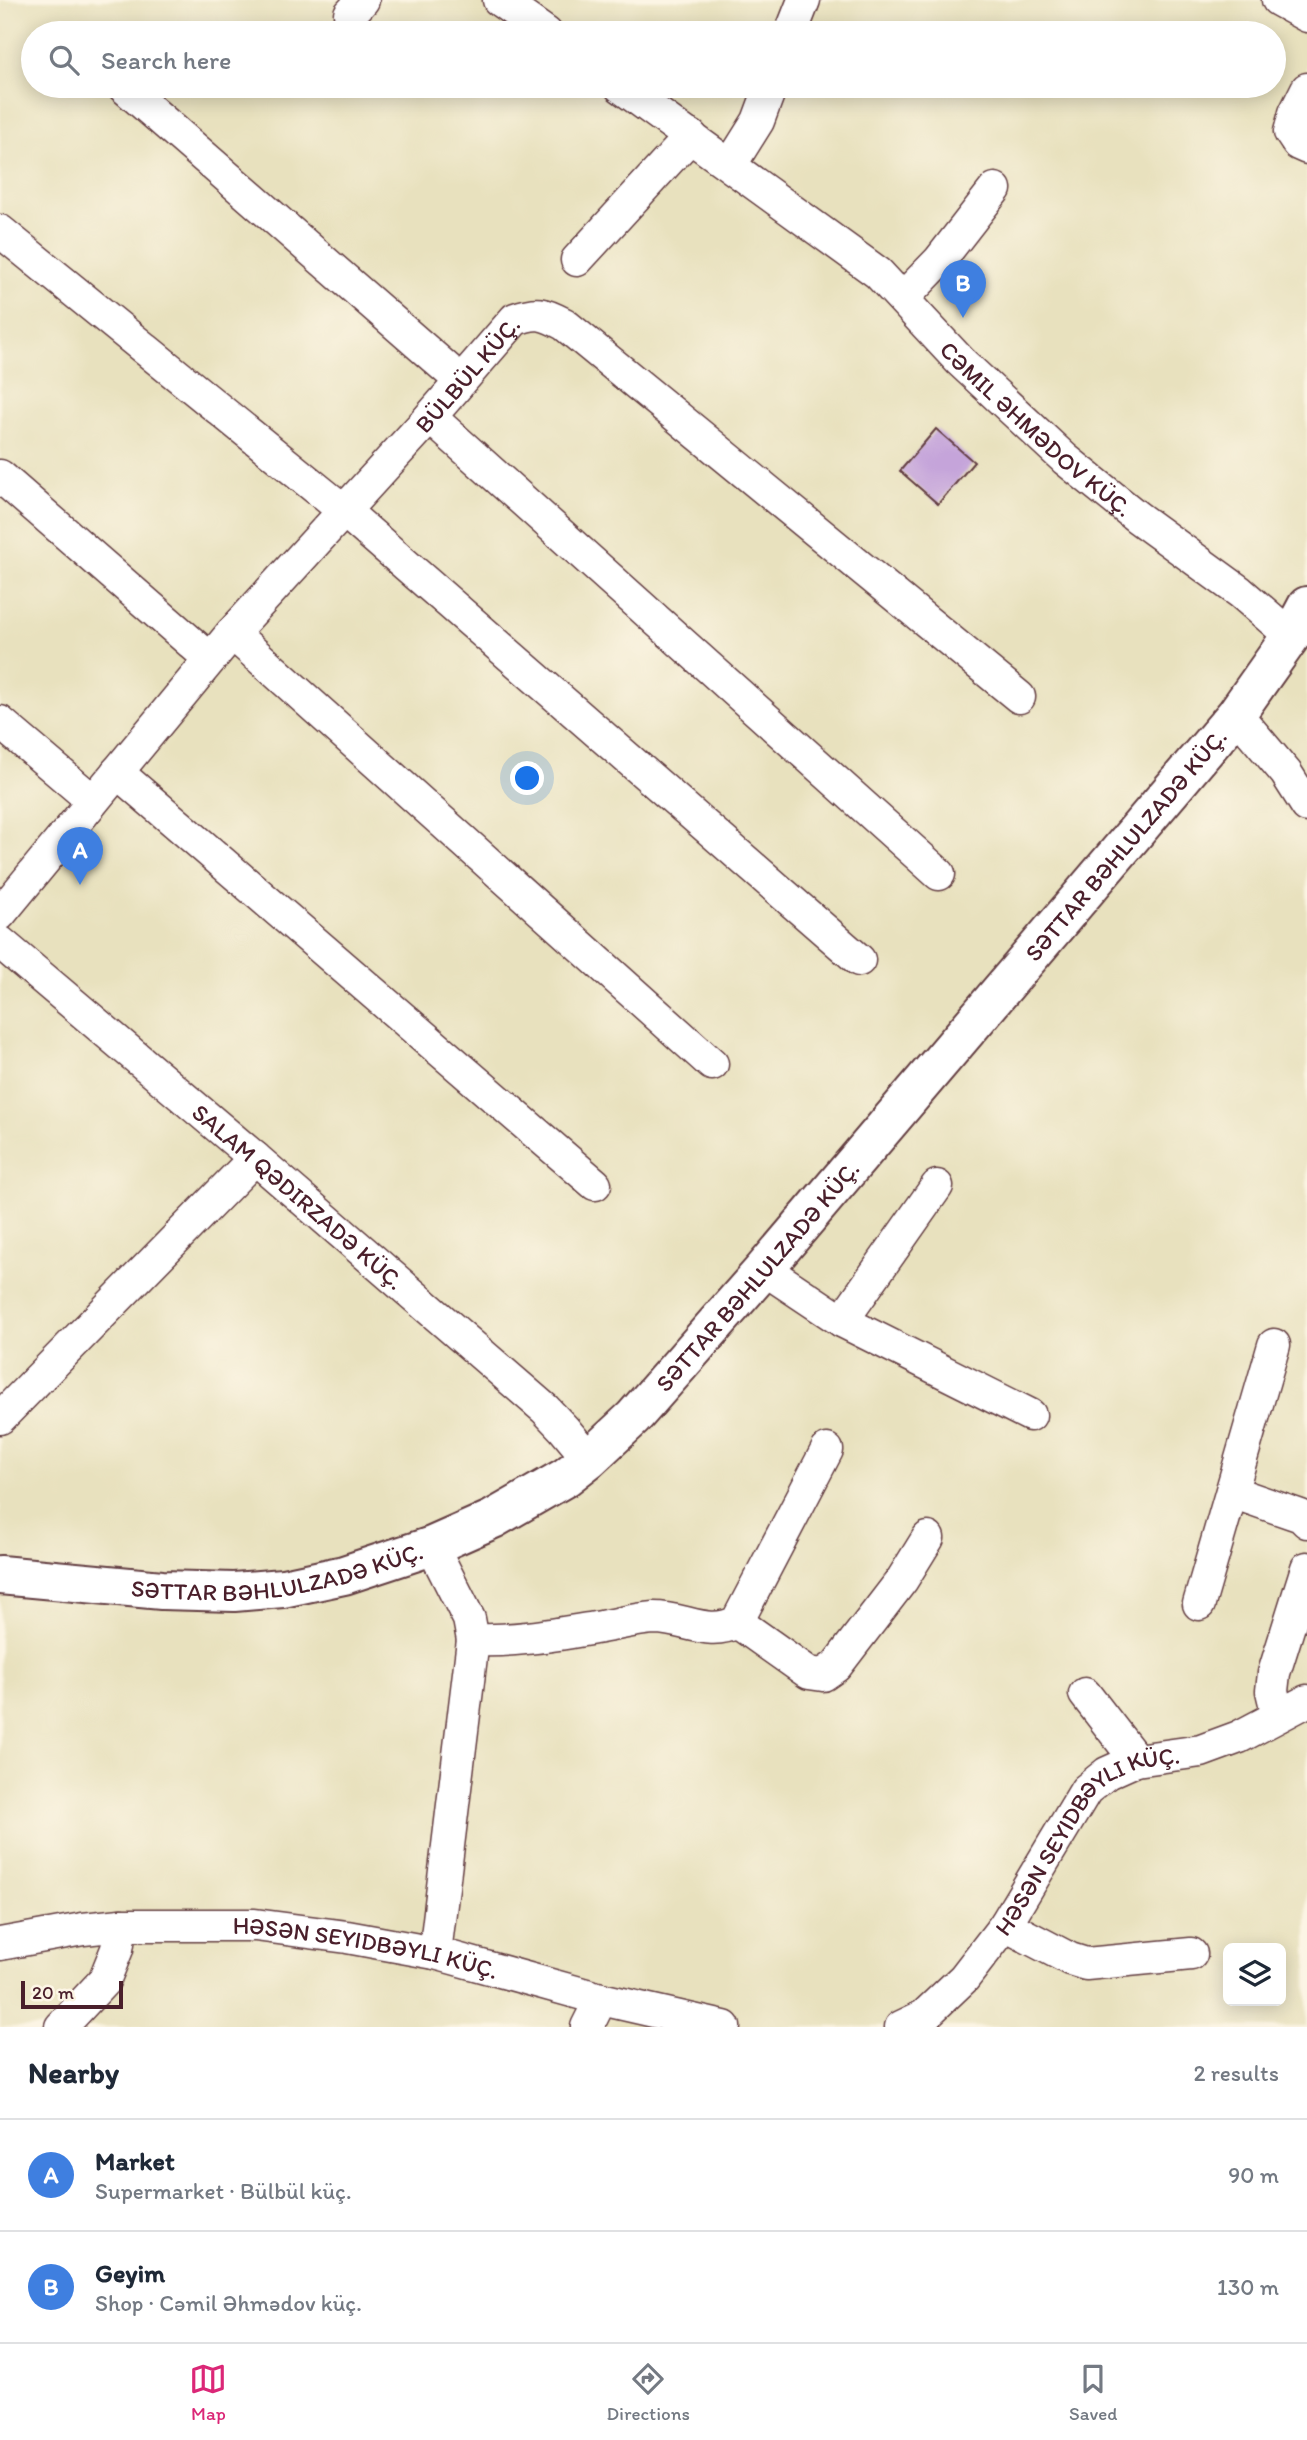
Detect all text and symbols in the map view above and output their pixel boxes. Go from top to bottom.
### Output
search box [21,21,1286,98]
icon: search [45,41,83,79]
text: Search here [101,44,231,76]
pin: B [940,260,986,318]
street label: BÜLBÜL KÜÇ. [409,310,526,439]
street label: CƏMIL ƏHMƏDOV KÜÇ. [934,335,1139,522]
street label: SƏTTAR BƏHLULZADƏ KÜÇ. [1018,722,1232,967]
your location [510,761,544,795]
pin: A [57,827,103,885]
street label: SALAM QƏDIRZADƏ KÜÇ. [187,1097,410,1295]
street label: SƏTTAR BƏHLULZADƏ KÜÇ. [649,1154,865,1397]
street label: SƏTTAR BƏHLULZADƏ KÜÇ. [130,1536,426,1607]
street label: HƏSƏN SEYIDBƏYLI KÜÇ. [988,1740,1181,1941]
street label: HƏSƏN SEYIDBƏYLI KÜÇ. [233,1910,501,1984]
map controls [1223,1943,1286,2006]
button: layers [1223,1943,1286,2006]
scale bar [21,1978,122,2010]
text: 20 m [32,1981,74,2004]
text: Nearby [28,2054,119,2091]
text: 2 results [1193,2059,1279,2087]
text: Market [95,2145,175,2177]
text: A [44,2161,58,2189]
text: 90 m [1228,2161,1279,2189]
text: Supermarket · Bülbül küç. [95,2177,352,2205]
text: Geyim [95,2257,165,2289]
text: B [44,2273,58,2301]
text: 130 m [1217,2273,1279,2301]
text: Shop · Cəmil Əhmədov küç. [95,2289,362,2317]
tab: Map [189,2360,227,2425]
tab: Directions [606,2360,690,2425]
tab: Saved [1069,2360,1117,2425]

